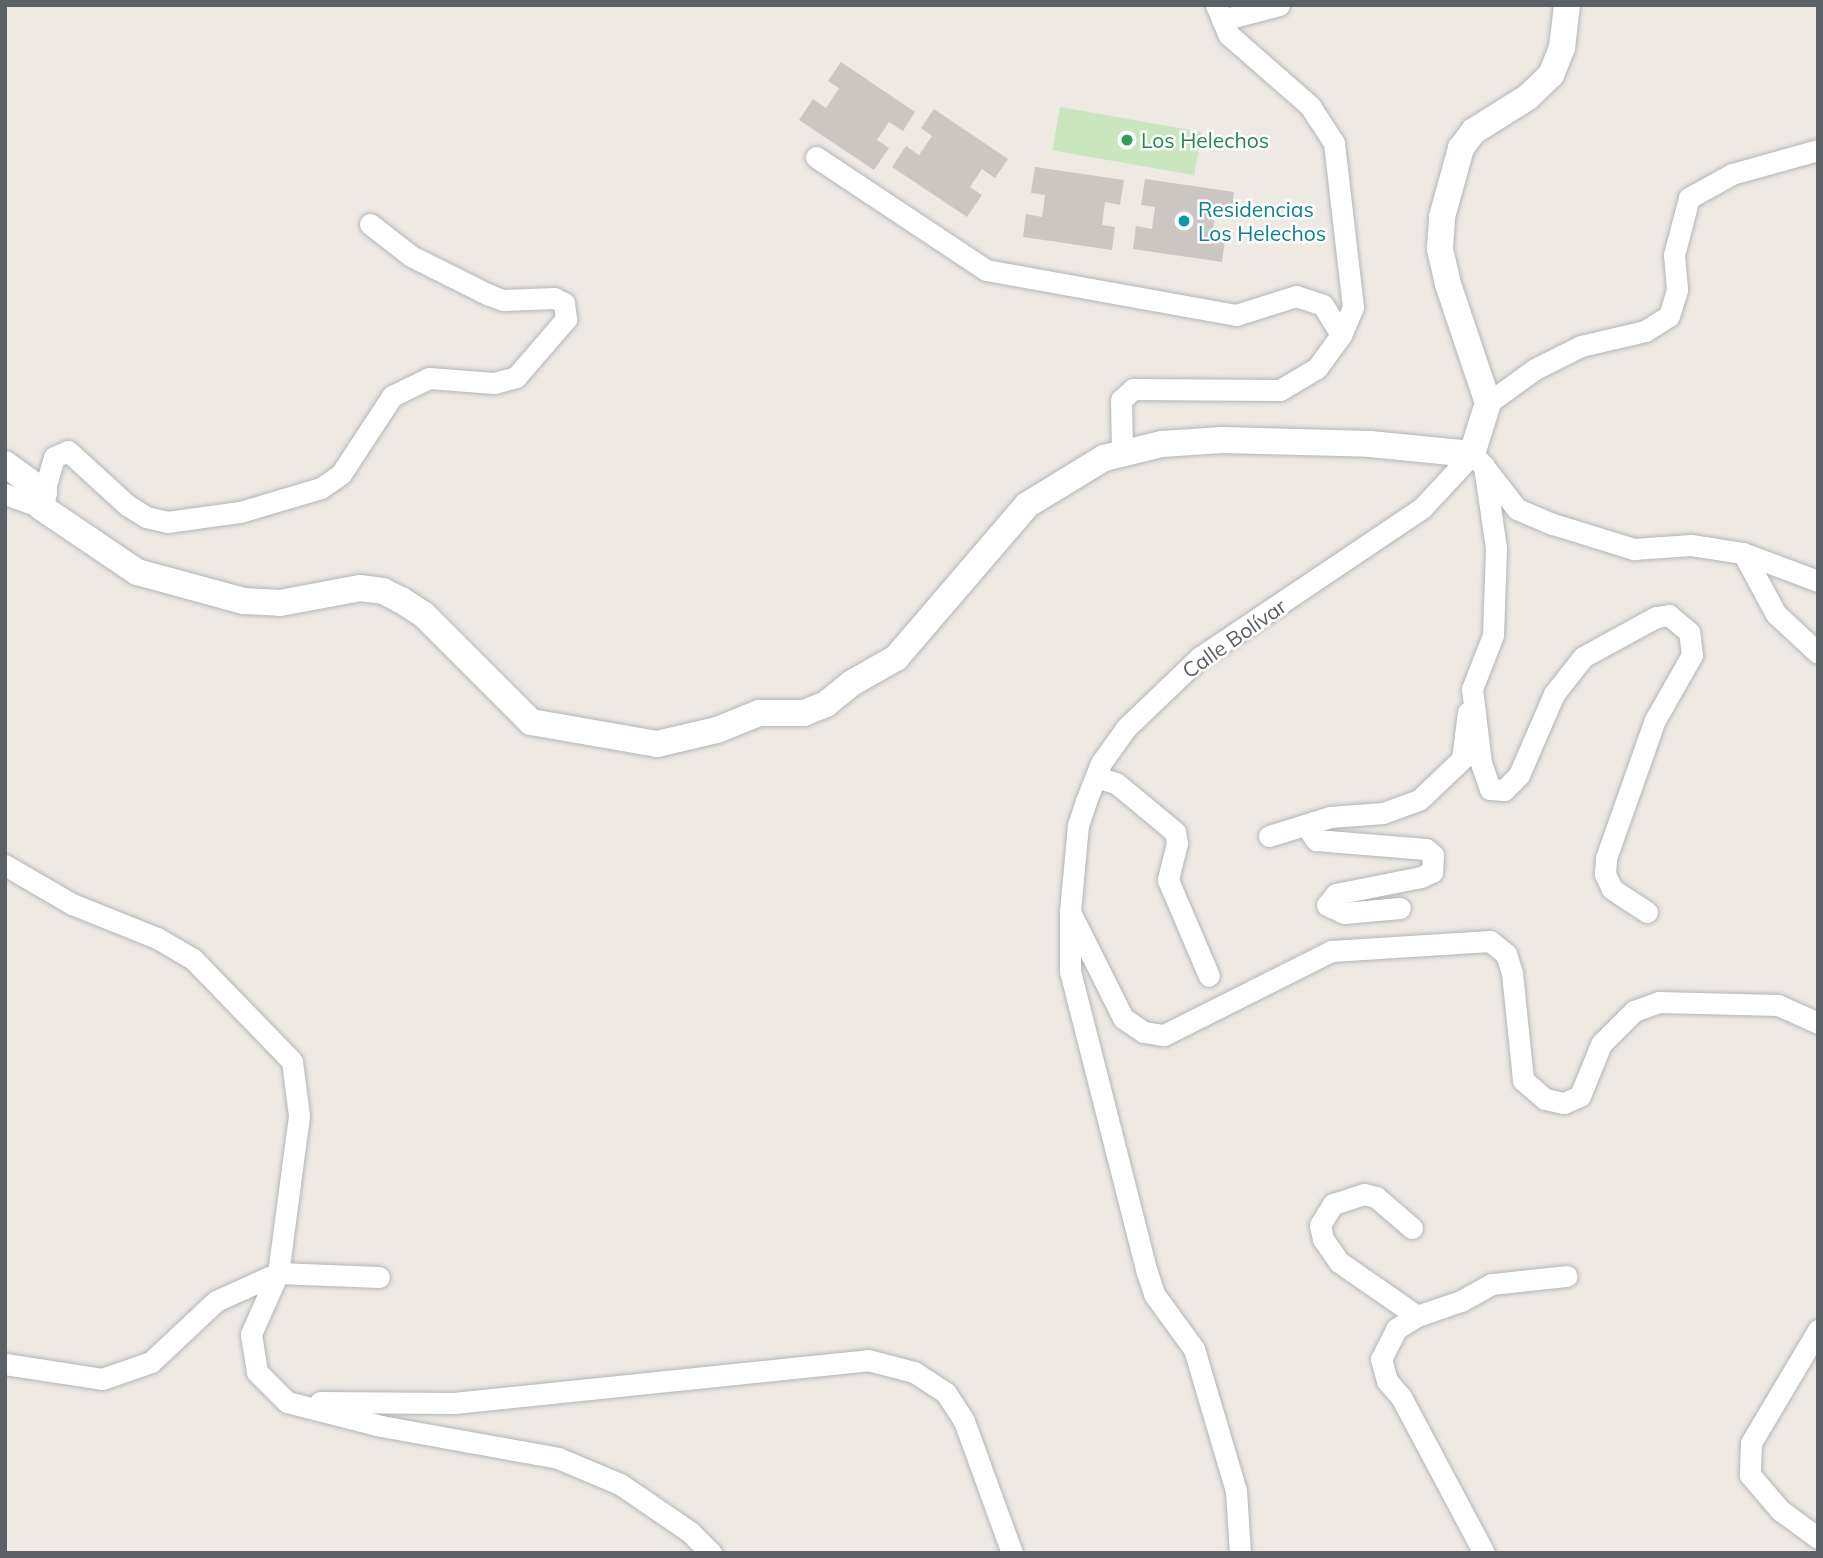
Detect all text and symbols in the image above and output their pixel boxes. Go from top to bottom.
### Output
place label: Los Helechos [1141,127,1269,153]
marker: Los Helechos [1119,132,1135,148]
place label: Residencias Los Helechos [1198,196,1326,246]
marker: Residencias Los Helechos [1176,213,1192,229]
street label: Calle Bolívar [1177,593,1291,683]

